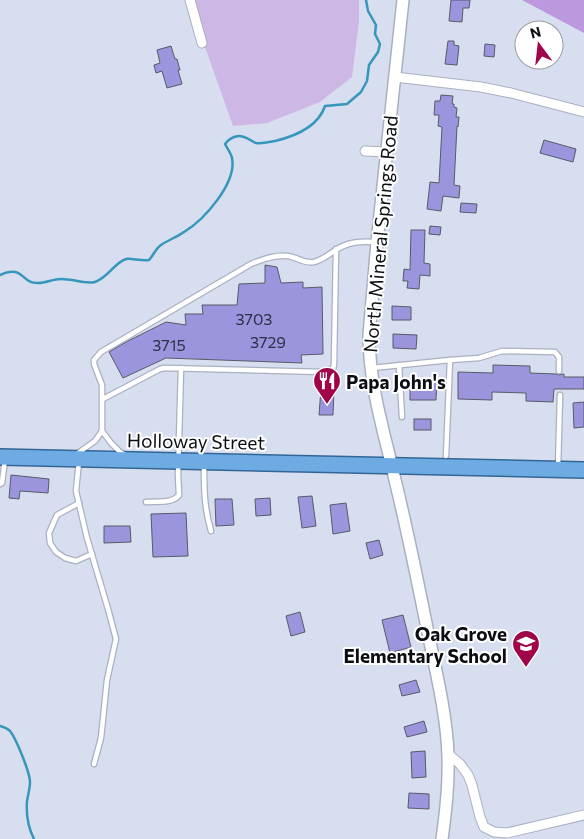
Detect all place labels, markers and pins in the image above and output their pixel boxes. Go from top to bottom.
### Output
restaurant icon: Papa John's [312,366,342,405]
place label: Papa John's [346,370,446,393]
place label: Oak Grove Elementary School [343,622,507,667]
school or university icon: Oak Grove Elementary School [511,629,541,668]

